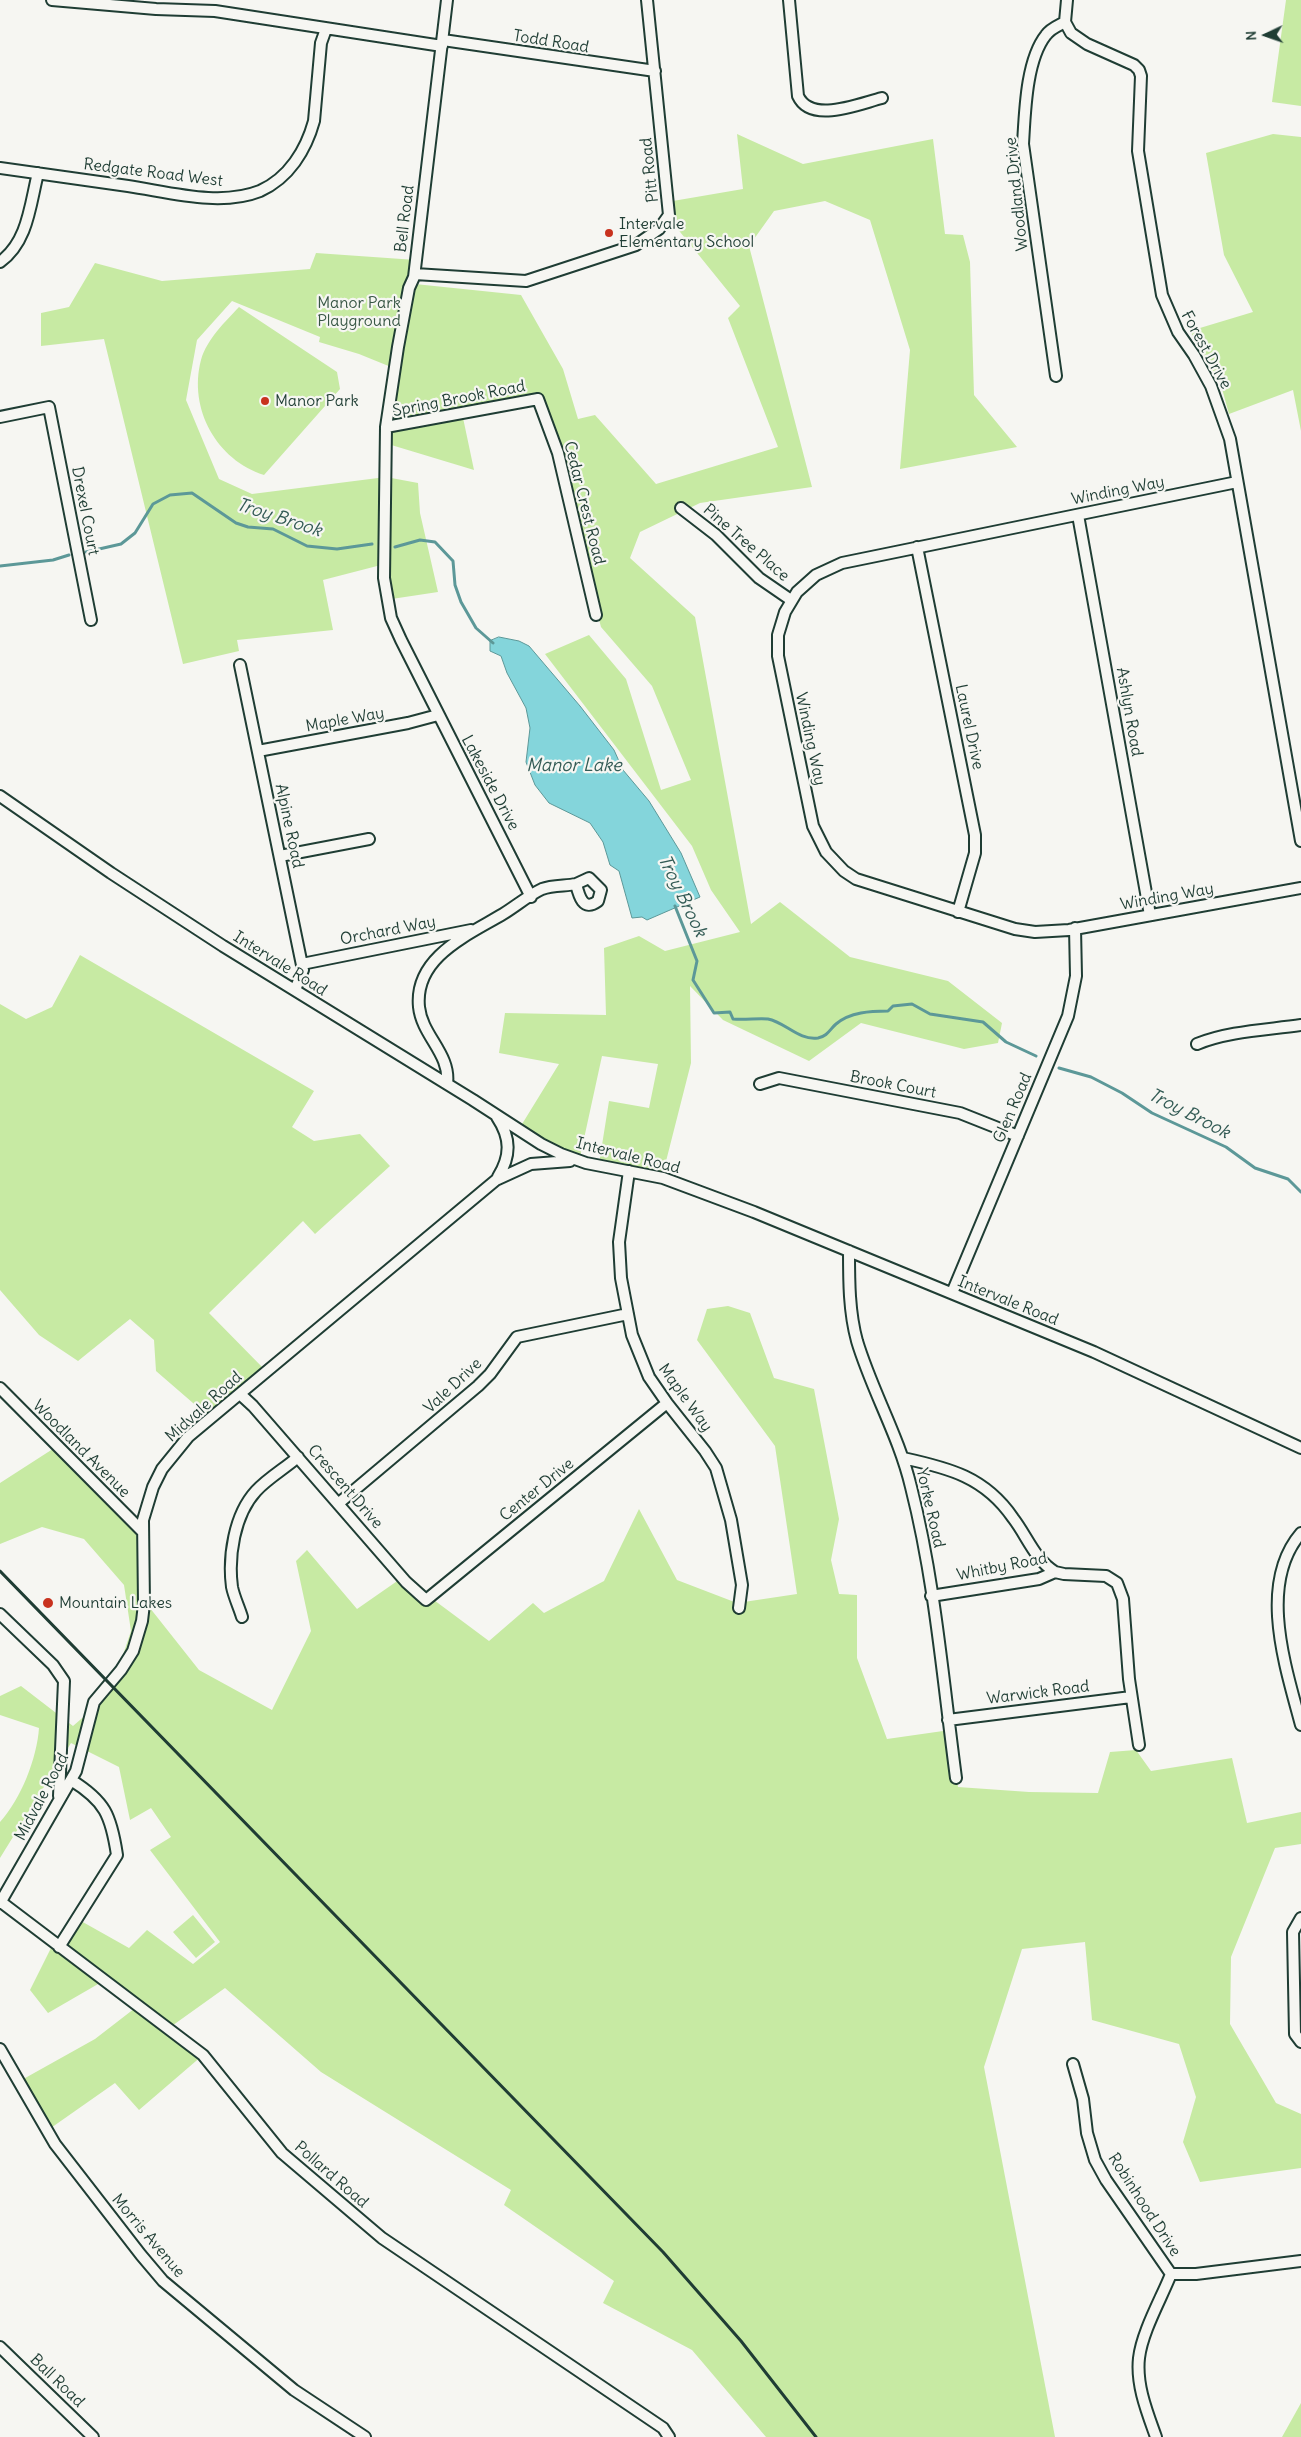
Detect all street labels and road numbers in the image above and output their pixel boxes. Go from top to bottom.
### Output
street label: Todd Road [512,27,590,57]
street label: Woodland Drive [1001,136,1033,252]
street label: Pitt Road [637,137,663,203]
street label: Redgate Road West [82,155,224,191]
street label: Bell Road [391,184,419,254]
street label: Forest Drive [1177,308,1235,392]
street label: Spring Brook Road [391,377,527,421]
street label: Cedar Crest Road [559,439,609,567]
street label: Drexel Court [67,465,103,557]
street label: Winding Way [1070,473,1166,509]
street label: Pine Tree Place [699,500,793,586]
street label: Ashlyn Road [1112,666,1146,758]
street label: Laurel Drive [951,683,987,771]
street label: Winding Way [791,691,829,787]
street label: Maple Way [304,704,386,736]
street label: Lakeside Drive [457,732,523,834]
street label: Alpine Road [271,782,307,870]
street label: Winding Way [1119,879,1215,915]
street label: Orchard Way [339,912,437,950]
street label: Intervale Road [230,928,330,1000]
street label: Brook Court [848,1067,938,1103]
street label: Glen Road [990,1070,1036,1146]
street label: Intervale Road [574,1134,682,1178]
street label: Intervale Road [955,1272,1061,1330]
street label: Vale Drive [420,1354,486,1418]
street label: Maple Way [654,1360,716,1436]
street label: Midvale Road [162,1368,246,1446]
street label: Woodland Avenue [28,1396,134,1502]
street label: Crescent Drive [303,1441,387,1533]
street label: Center Drive [496,1454,578,1526]
street label: Yorke Road [912,1466,948,1550]
street label: Whitby Road [955,1549,1049,1585]
street label: Warwick Road [985,1677,1091,1709]
street label: Midvale Road [11,1750,73,1844]
street label: Pollard Road [290,2138,372,2212]
street label: Robinhood Drive [1104,2150,1184,2260]
street label: Morris Avenue [107,2190,189,2282]
street label: Ball Road [26,2350,88,2412]

